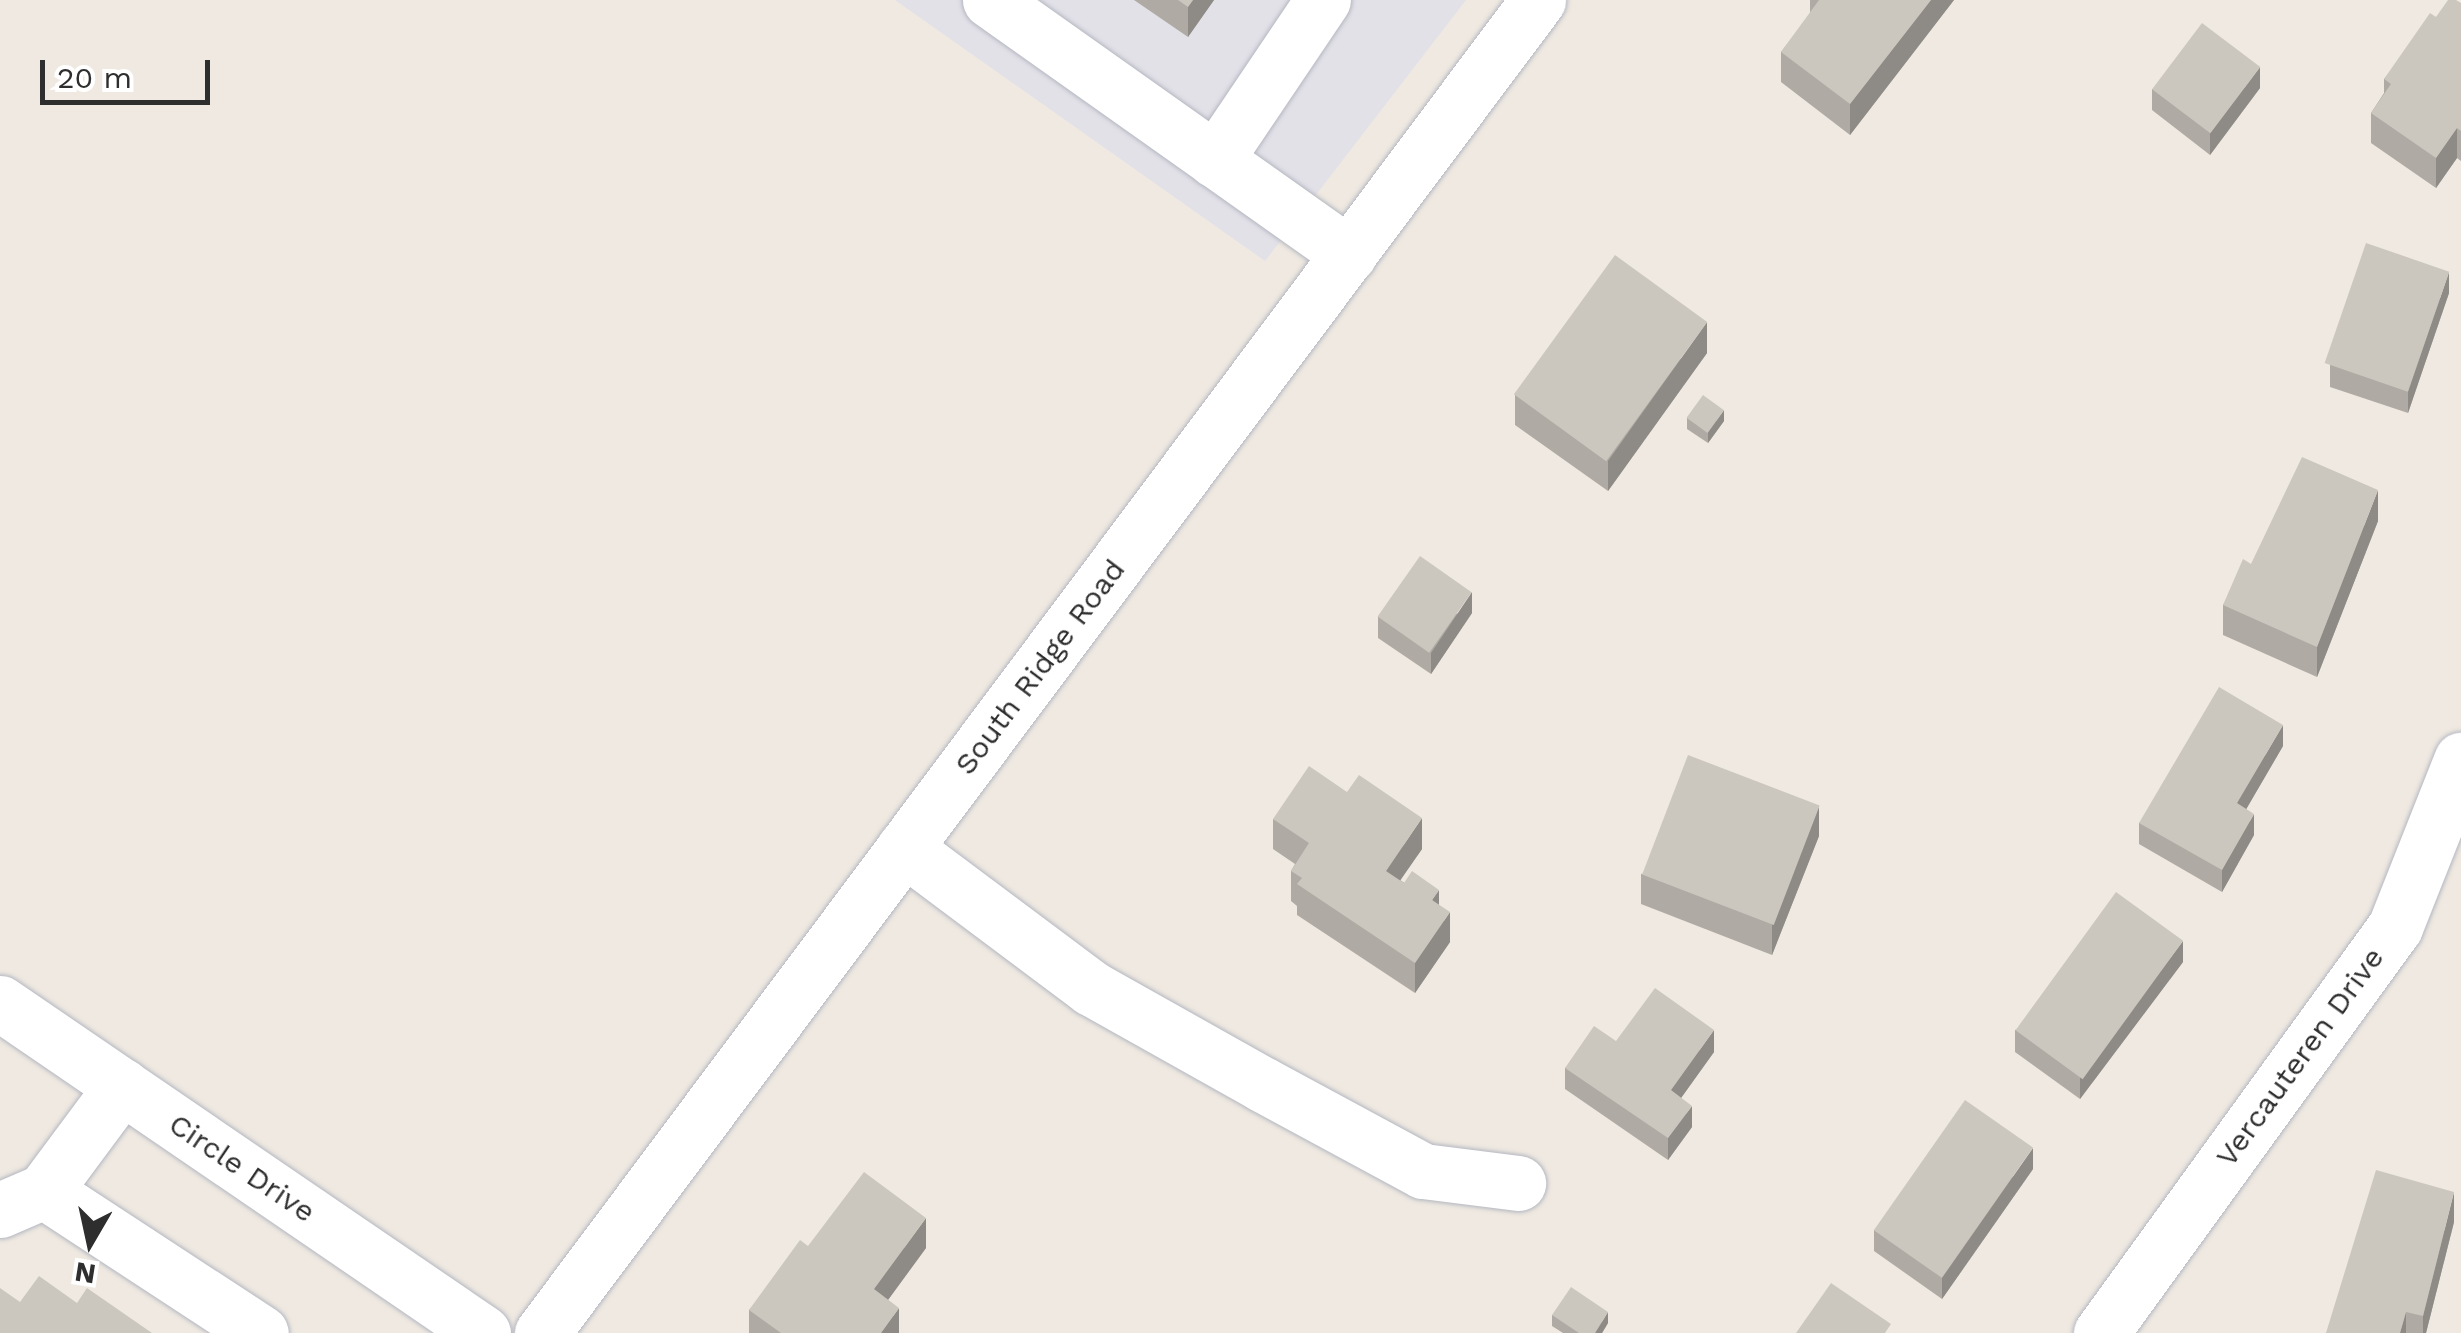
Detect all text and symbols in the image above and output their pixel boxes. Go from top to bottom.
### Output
scale bar [45,40,215,102]
text: 20 m [57,60,132,95]
street label: South Ridge Road [947,552,1133,782]
street label: Vercauteren Drive [2209,941,2391,1173]
street label: Circle Drive [162,1106,322,1230]
north arrow [40,1193,140,1293]
text: N [72,1255,98,1291]

